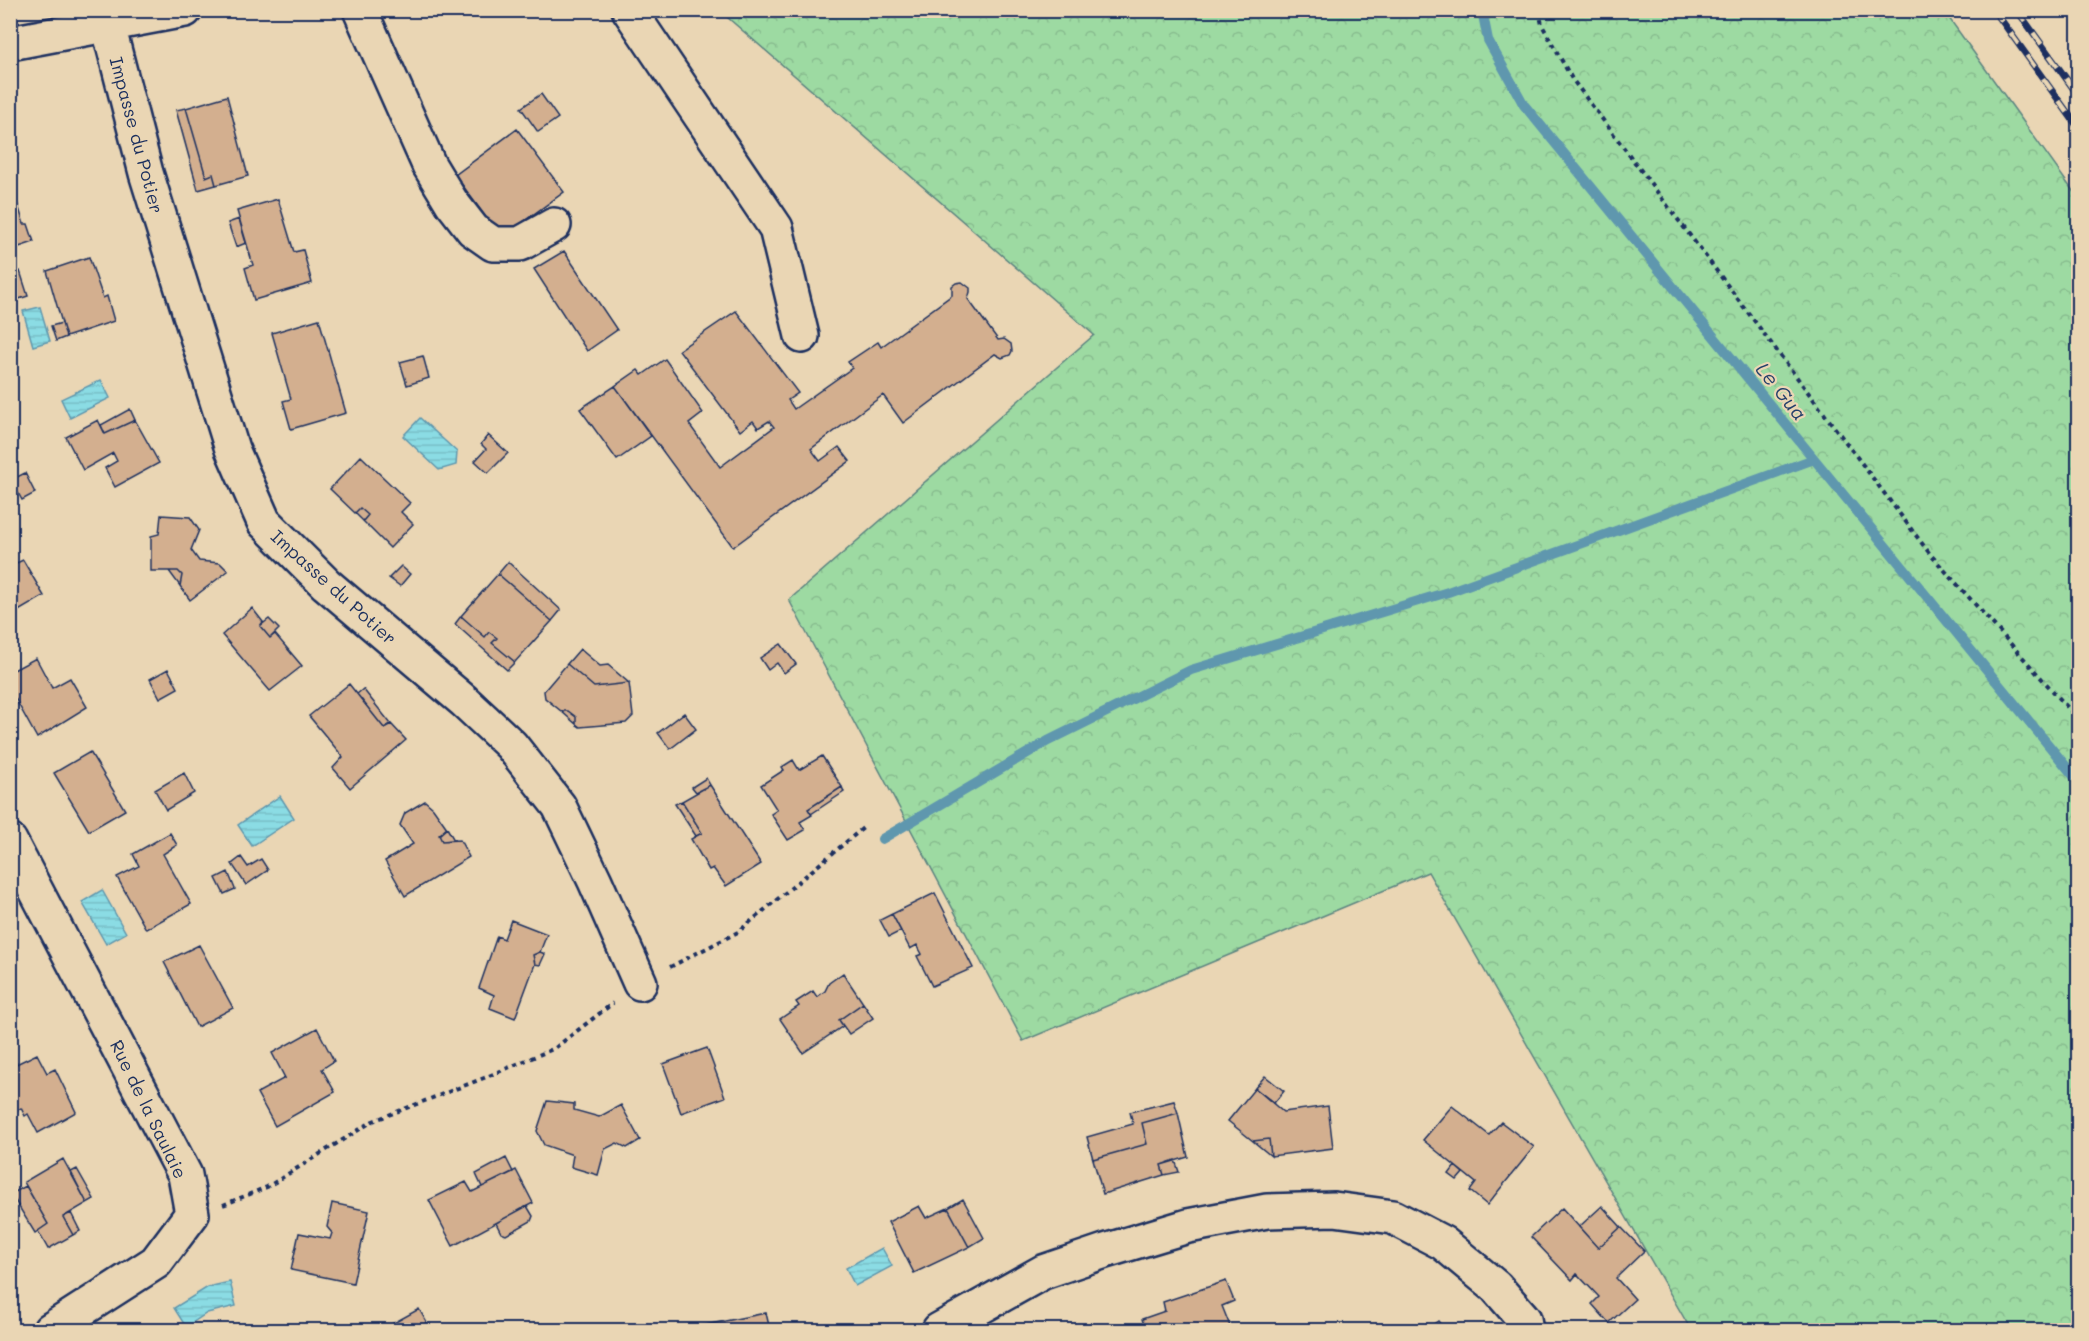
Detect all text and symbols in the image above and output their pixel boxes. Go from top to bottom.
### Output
street label: Impasse du Potier [105,54,169,216]
water label: Le Gua [1751,357,1813,425]
street label: Impasse du Potier [266,524,402,650]
street label: Rue de la Saulaie [105,1036,193,1182]

